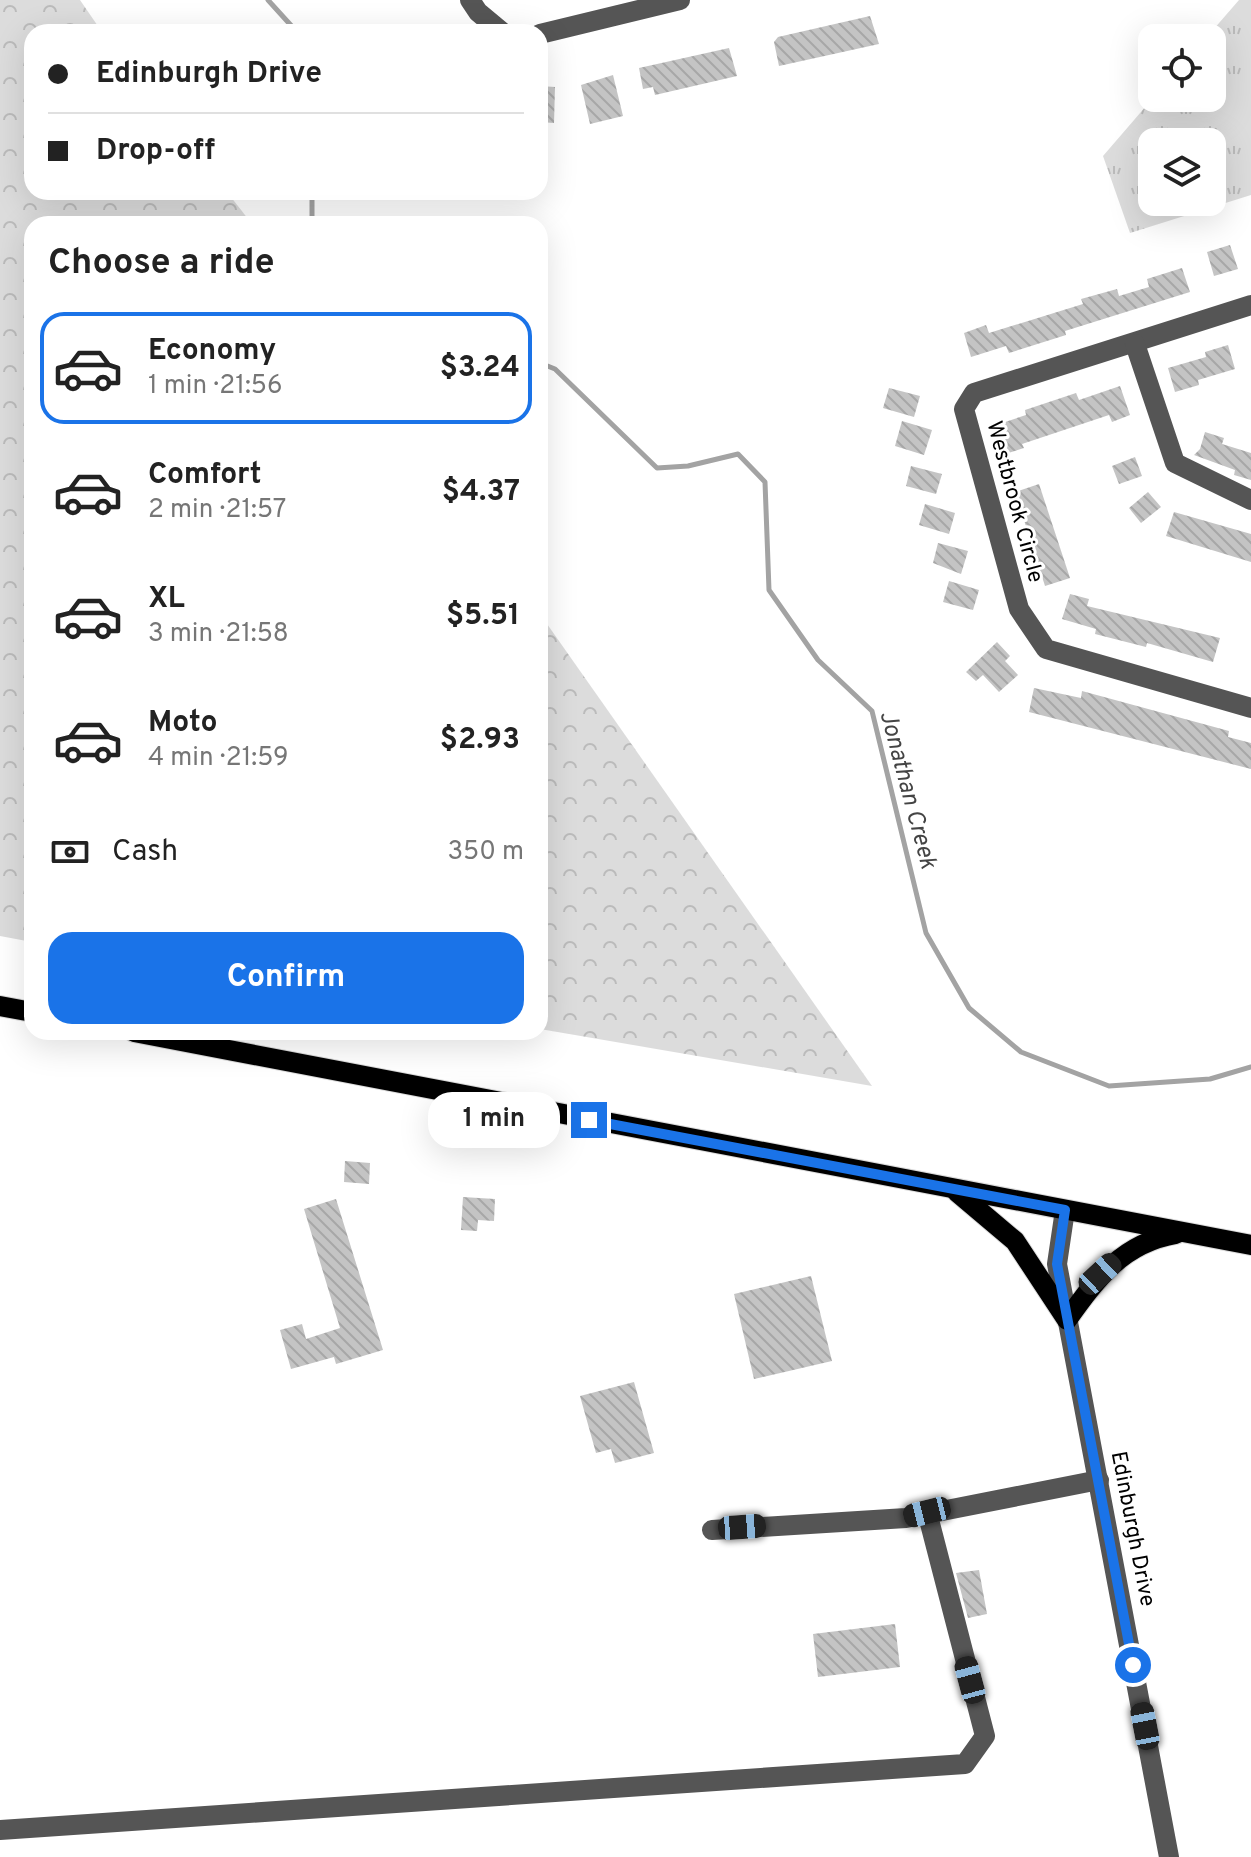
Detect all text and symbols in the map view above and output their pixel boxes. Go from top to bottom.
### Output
map controls [1138,24,1226,216]
button: locate [1138,24,1226,112]
text: Edinburgh Drive [96,56,322,93]
button: layers [1138,128,1226,216]
text: Drop-off [96,133,215,170]
text: Choose a ride [48,241,274,287]
icon: car [52,332,124,404]
text: Economy [148,333,276,370]
text: $3.24 [440,350,520,387]
text: 1 min · 21:56 [148,370,282,403]
street label: Westbrook Circle [979,418,1049,586]
icon: car [52,456,124,528]
text: Comfort [148,457,261,494]
text: $4.37 [442,474,520,511]
text: 2 min · 21:57 [148,494,286,527]
icon: car [52,580,124,652]
text: XL [148,581,185,618]
text: $5.51 [446,598,520,635]
text: 3 min · 21:58 [148,618,289,651]
icon: car [52,704,124,776]
text: Moto [148,705,218,742]
water label: Jonathan Creek [871,708,943,873]
text: $2.93 [440,722,520,759]
text: 4 min · 21:59 [148,742,289,775]
icon: cash [48,830,92,874]
text: Cash [112,834,178,871]
text: 350 m [447,836,524,869]
button: Confirm [48,932,524,1024]
callout: 1 min [429,1092,561,1148]
route end [571,1102,607,1138]
text: 1 min [463,1103,525,1136]
car [1074,1249,1126,1299]
street label: Edinburgh Drive [1104,1449,1160,1609]
car [901,1495,953,1529]
car [717,1513,767,1541]
route start [1115,1647,1151,1683]
car [952,1654,988,1706]
car [1129,1700,1161,1752]

